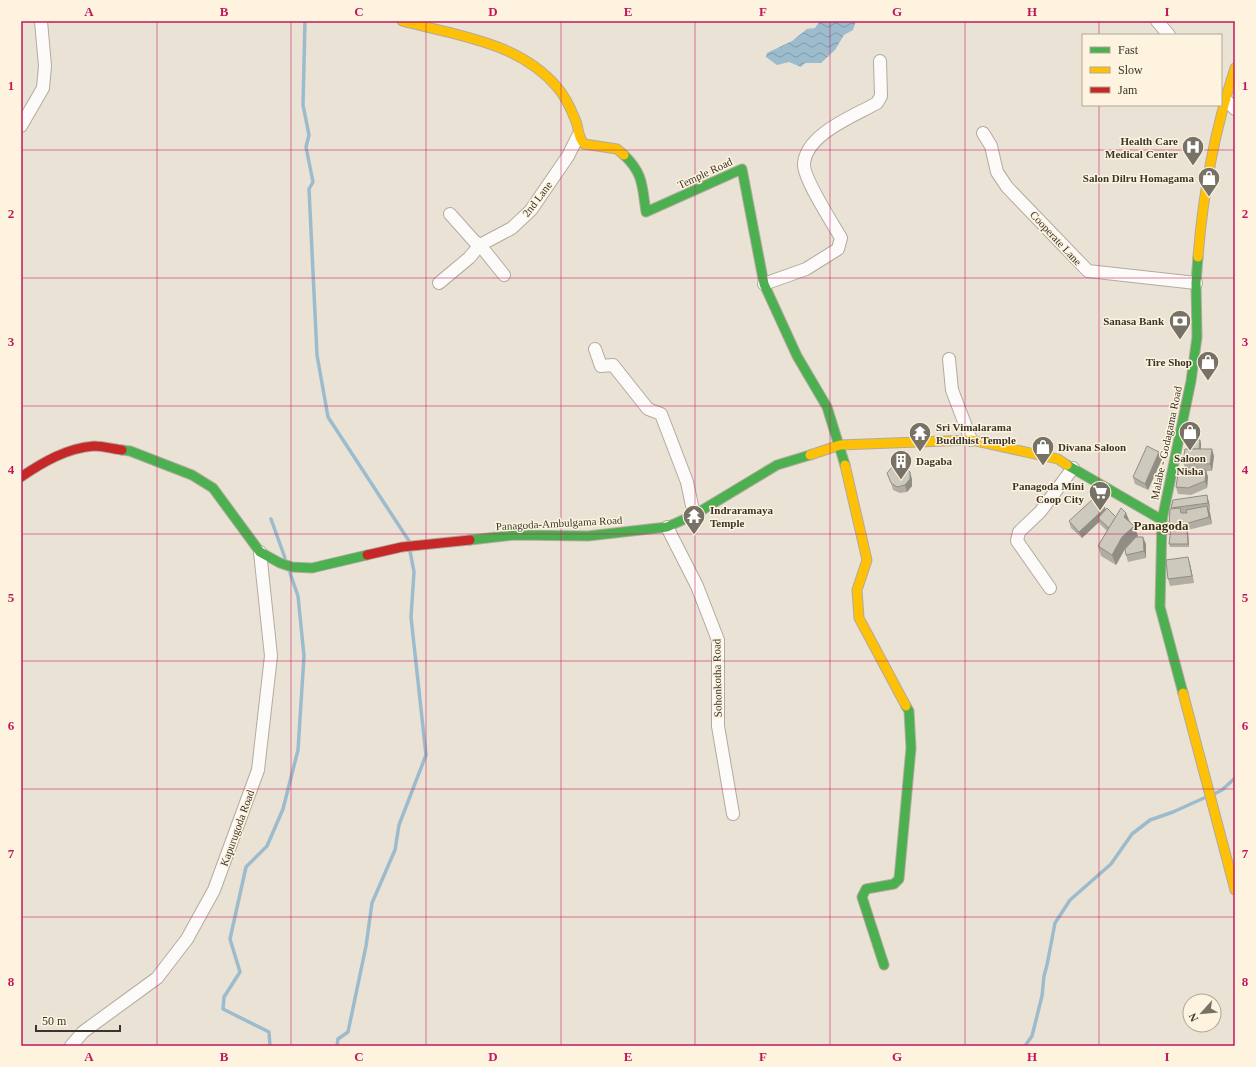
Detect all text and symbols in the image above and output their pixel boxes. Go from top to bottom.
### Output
text: A [84,4,94,19]
text: B [220,4,229,19]
text: C [354,4,364,19]
text: D [488,4,498,19]
text: E [624,4,632,19]
text: F [759,4,767,19]
text: G [892,4,902,19]
text: H [1027,4,1037,19]
text: I [1164,4,1170,19]
legend [1082,34,1222,106]
text: Fast [1118,43,1139,57]
text: Slow [1118,63,1143,77]
text: 1 [8,78,14,93]
text: 1 [1242,78,1248,93]
text: Jam [1118,83,1138,97]
hospital icon: Health Care Medical Center [1180,134,1206,167]
place label: Health Care Medical Center [1105,135,1178,160]
street label: Temple Road [676,155,735,191]
shop icon: Salon Dilru Homagama [1196,165,1222,198]
place label: Salon Dilru Homagama [1083,172,1194,184]
street label: 2nd Lane [520,179,554,219]
text: 2 [8,206,14,221]
text: 2 [1242,206,1248,221]
street label: Cooperate Lane [1028,208,1084,268]
bank icon: Sanasa Bank [1167,308,1193,341]
place label: Sanasa Bank [1103,315,1165,327]
text: 3 [8,334,15,349]
text: 3 [1242,334,1249,349]
shop icon: Tire Shop [1195,349,1221,382]
place label: Tire Shop [1146,356,1192,368]
street label: Malabe - Godagama Road [1148,385,1184,501]
shop icon: Saloon Nisha [1177,419,1203,452]
temple icon: Sri Vimalarama Buddhist Temple [907,420,933,453]
place label: Sri Vimalarama Buddhist Temple [936,421,1016,446]
shop icon: Divana Saloon [1030,434,1056,467]
place label: Divana Saloon [1058,441,1126,453]
building icon: Dagaba [888,448,914,481]
place label: Saloon Nisha [1174,452,1206,477]
place label: Dagaba [916,455,953,467]
text: 4 [8,462,15,477]
text: 4 [1242,462,1249,477]
supermarket icon: Panagoda Mini Coop City [1087,479,1113,512]
place label: Panagoda Mini Coop City [1012,480,1084,505]
temple icon: Indraramaya Temple [681,503,707,536]
place label: Indraramaya Temple [710,504,773,529]
street label: Panagoda-Ambulgama Road [495,514,623,532]
district label: Panagoda [1134,518,1189,533]
text: 5 [8,590,15,605]
text: 5 [1242,590,1249,605]
street label: Sohonkotha Road [710,638,724,717]
text: 6 [8,718,15,733]
text: 6 [1242,718,1249,733]
street label: Kapurugoda Road [218,788,257,868]
text: 7 [8,846,15,861]
text: 7 [1242,846,1249,861]
text: 8 [8,974,15,989]
text: 8 [1242,974,1249,989]
north arrow [1182,993,1222,1033]
scale bar [36,1007,120,1033]
text: N [1186,1011,1200,1024]
text: 50 m [42,1014,67,1028]
text: A [84,1049,94,1064]
text: B [220,1049,229,1064]
text: C [354,1049,364,1064]
text: D [488,1049,498,1064]
text: E [624,1049,632,1064]
text: F [759,1049,767,1064]
text: G [892,1049,902,1064]
text: H [1027,1049,1037,1064]
text: I [1164,1049,1170,1064]

